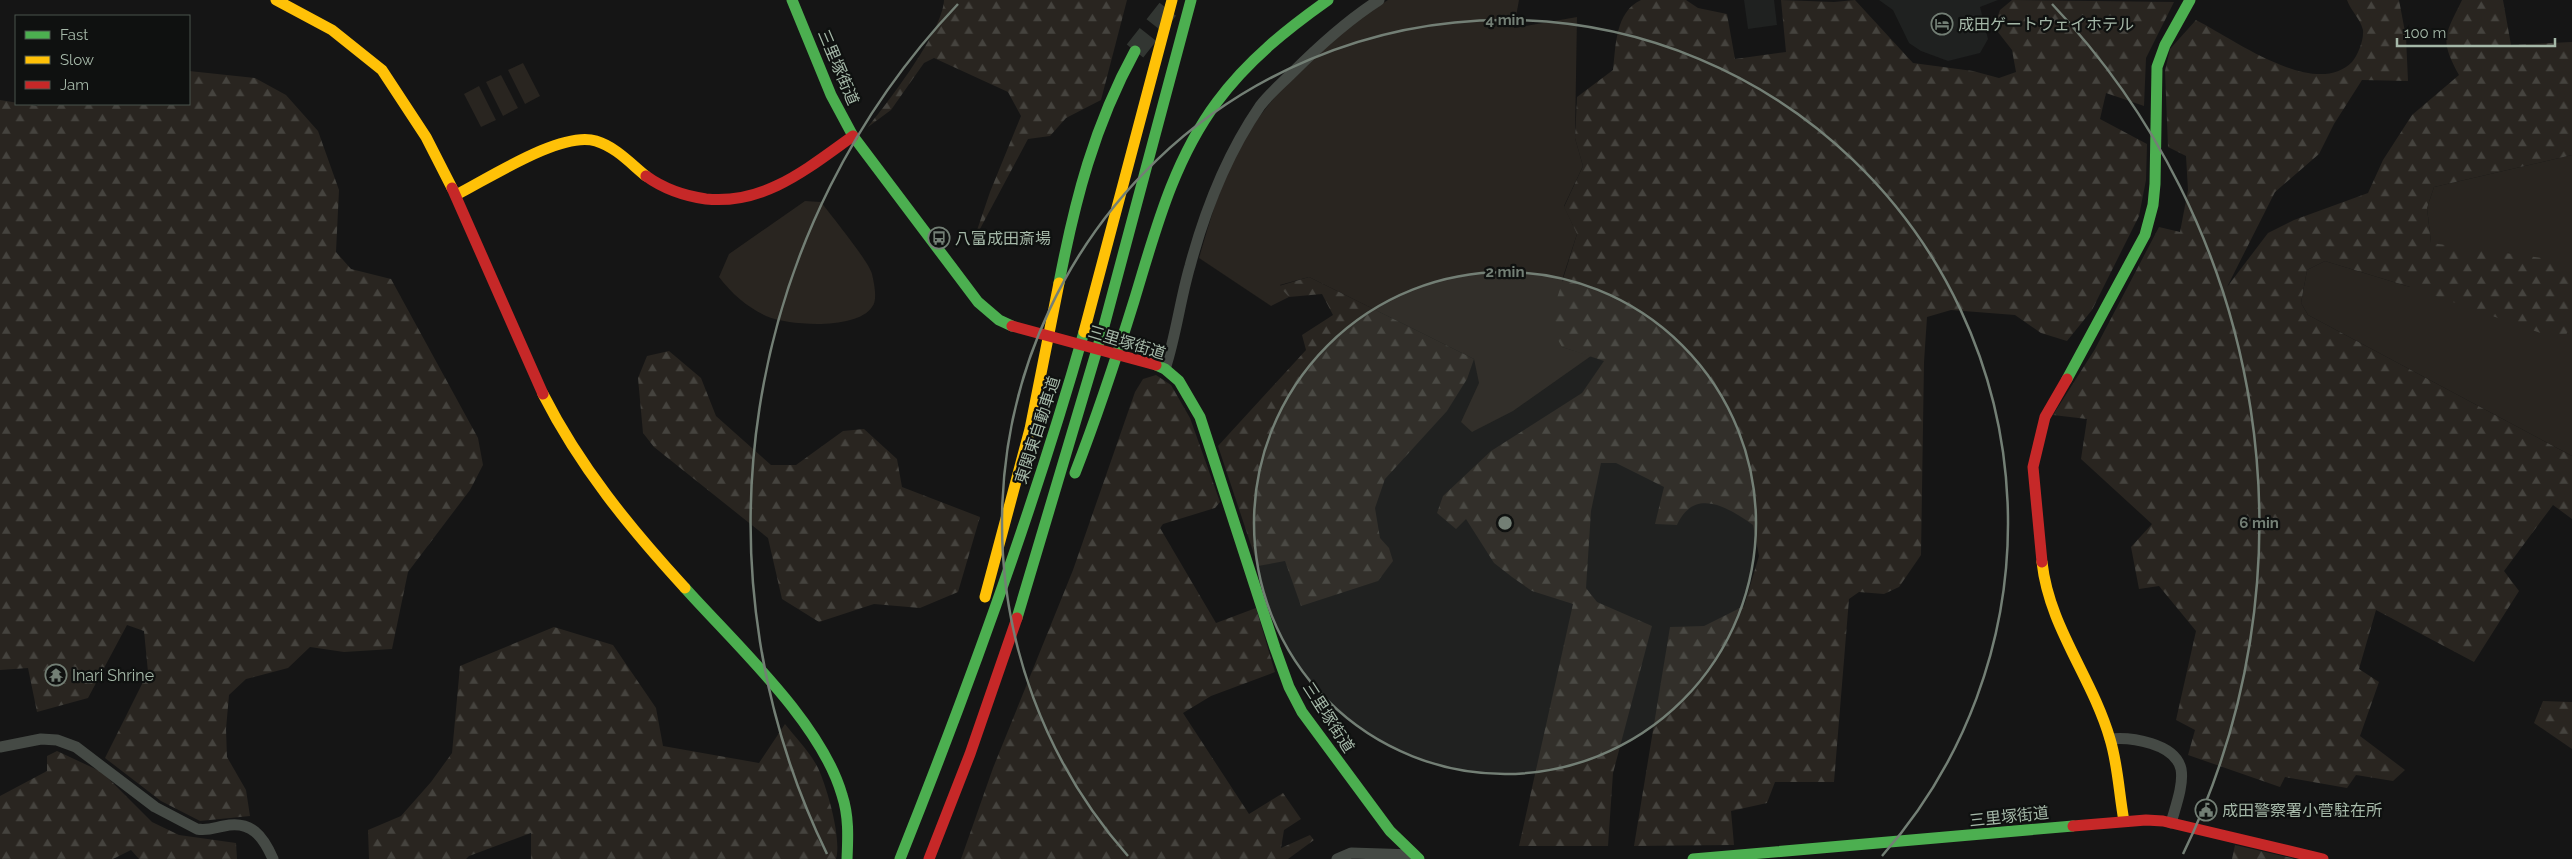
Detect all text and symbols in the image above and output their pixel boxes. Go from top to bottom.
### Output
text: 4 min [1485,11,1525,29]
hotel icon: 成田ゲートウェイホテル [1930,12,1954,36]
legend [15,15,190,105]
place label: 成田ゲートウェイホテル [1958,15,2134,34]
scale bar [2397,15,2554,47]
text: 100 m [2404,24,2446,42]
text: Fast [60,26,88,44]
street label: 三里塚街道 [814,27,863,108]
text: Slow [60,51,94,69]
text: Jam [60,76,89,94]
bus stop icon: 八富成田斎場 [927,226,951,250]
place label: 八富成田斎場 [955,229,1051,248]
text: 2 min [1486,263,1524,281]
street label: 三里塚街道 [1086,322,1168,363]
street label: 東関東自動車道 [1011,374,1064,486]
centre of rings [1496,514,1514,532]
text: 6 min [2239,514,2279,532]
temple icon: Inari Shrine [44,663,68,687]
place label: Inari Shrine [72,666,154,685]
street label: 三里塚街道 [1299,679,1358,756]
public building icon: 成田警察署小菅駐在所 [2194,798,2218,822]
place label: 成田警察署小菅駐在所 [2222,801,2382,820]
street label: 三里塚街道 [1968,803,2050,830]

